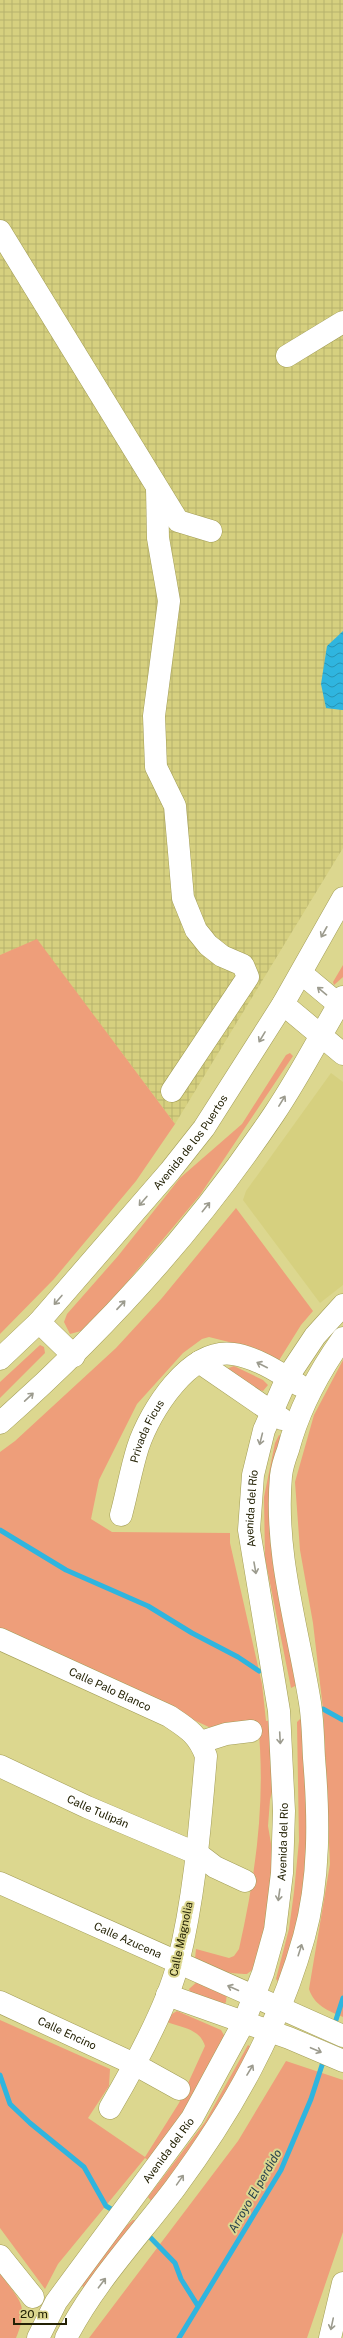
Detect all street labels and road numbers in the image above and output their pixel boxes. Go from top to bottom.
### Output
street label: Avenida de los Puertos [151,1092,230,1192]
street label: Privada Ficus [128,1397,167,1464]
street label: Avenida del Río [243,1468,260,1548]
street label: Calle Palo Blanco [67,1665,153,1713]
street label: Calle Tulipán [65,1793,131,1830]
street label: Avenida del Río [275,1802,290,1882]
street label: Calle Magnolia [167,1901,195,1977]
street label: Calle Azucena [92,1920,164,1960]
street label: Calle Encino [36,2014,98,2052]
street label: Avenida del Río [140,2115,196,2185]

